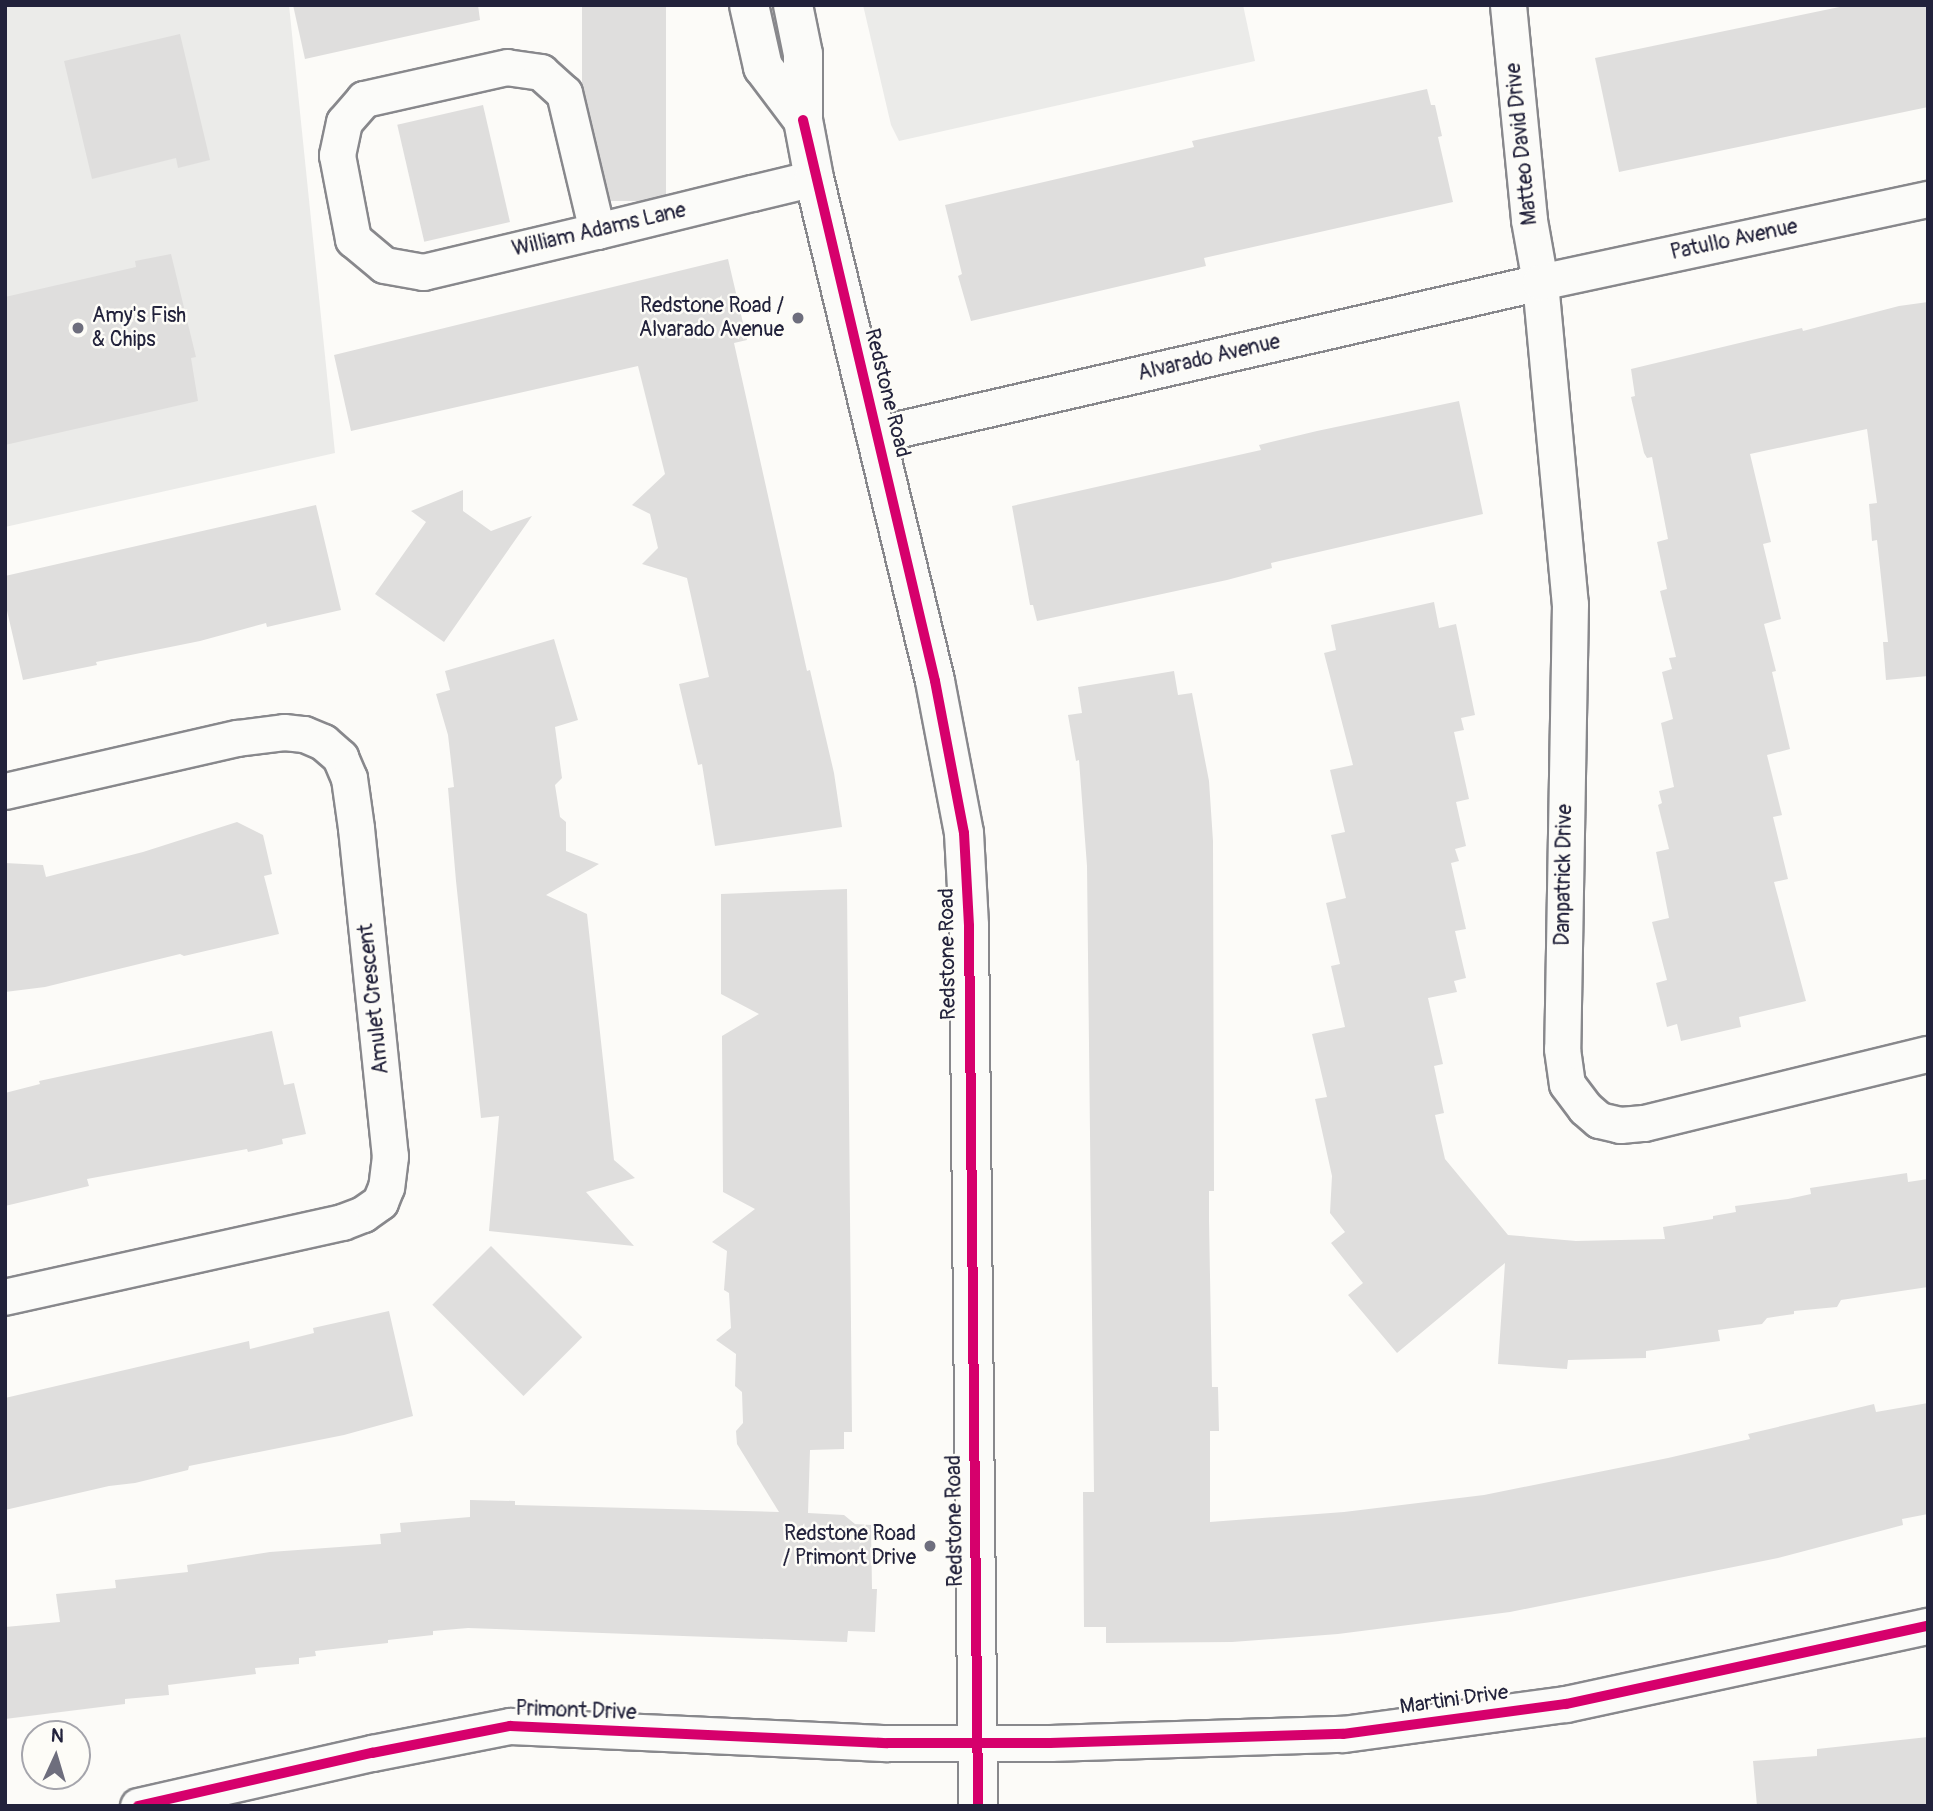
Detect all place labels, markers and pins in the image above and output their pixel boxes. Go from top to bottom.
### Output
place label: Redstone Road / Alvarado Avenue [639,293,784,343]
place label: Amy's Fish & Chips [92,303,186,353]
marker: Redstone Road / Alvarado Avenue [790,310,806,326]
marker: Amy's Fish & Chips [70,320,86,336]
place label: Redstone Road / Primont Drive [783,1521,916,1571]
marker: Redstone Road / Primont Drive [922,1538,938,1554]

